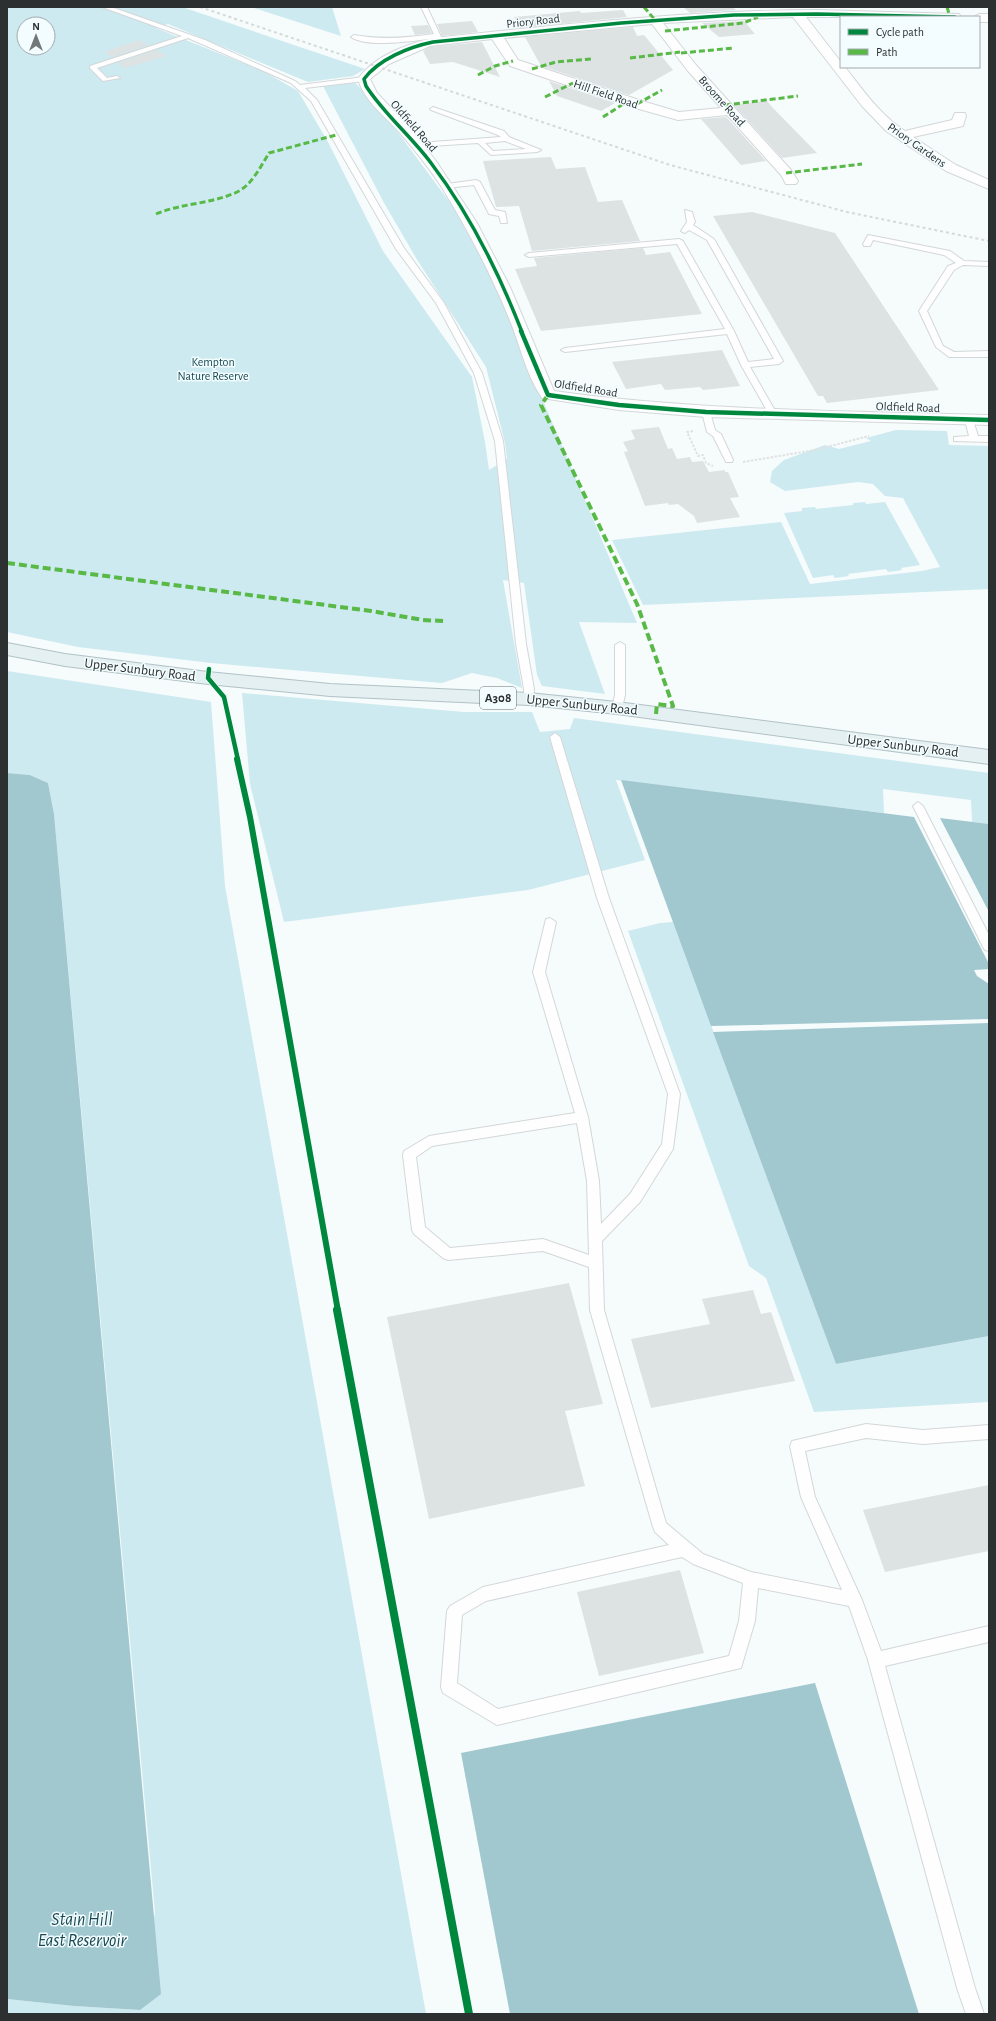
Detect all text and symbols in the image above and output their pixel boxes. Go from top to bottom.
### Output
street label: Priory Road [506,12,560,31]
north arrow [16,16,56,56]
legend [840,16,980,68]
text: N [32,21,40,32]
text: Cycle path [876,26,924,39]
text: Path [876,46,898,58]
street label: Broome Road [697,74,747,128]
street label: Hill Field Road [572,77,640,111]
street label: Oldfield Road [388,98,440,154]
street label: Priory Gardens [885,120,948,170]
park label: Kempton Nature Reserve [178,356,248,382]
street label: Oldfield Road [553,377,619,399]
street label: Oldfield Road [876,400,940,414]
street label: Upper Sunbury Road [84,656,196,684]
road number: A308 [480,687,516,709]
street label: Upper Sunbury Road [526,692,638,718]
street label: Upper Sunbury Road [847,732,959,760]
water label: Stain Hill East Reservoir [38,1911,127,1950]

